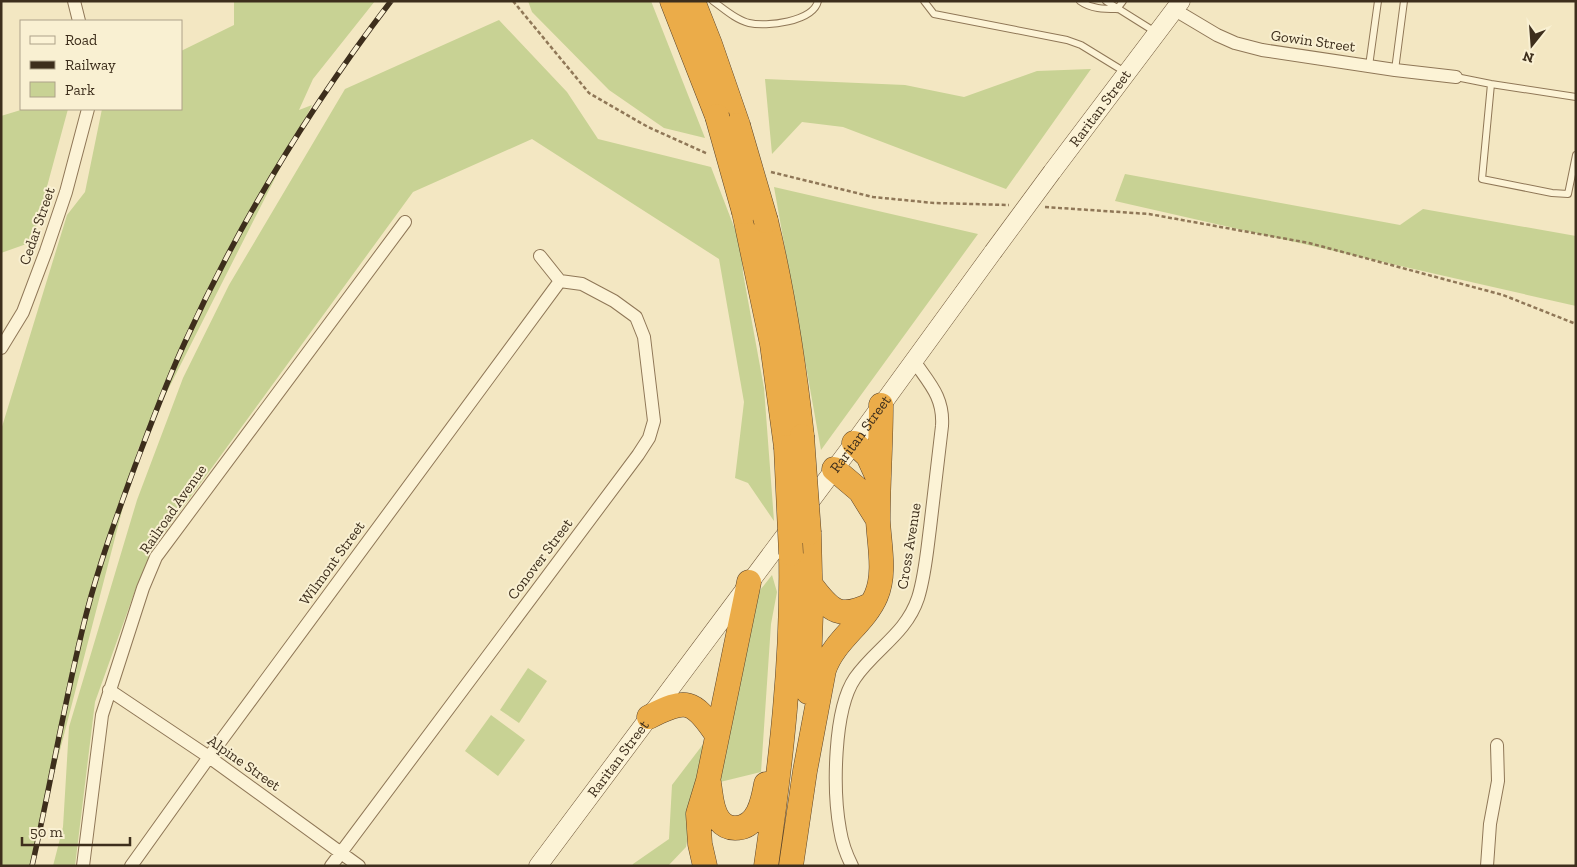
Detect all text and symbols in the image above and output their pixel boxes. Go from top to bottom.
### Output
legend [20,20,182,110]
north arrow [1507,20,1557,70]
street label: Gowin Street [1270,26,1357,56]
text: Road [65,31,98,49]
text: N [1520,47,1536,67]
text: Railway [65,56,116,74]
street label: Raritan Street [1065,66,1135,150]
text: Park [65,81,95,99]
street label: Cedar Street [15,184,59,267]
street label: Raritan Street [826,391,895,476]
street label: Railroad Avenue [136,461,210,557]
street label: Cross Avenue [893,501,925,591]
street label: Conover Street [504,515,577,603]
street label: Wilmont Street [295,517,369,609]
street label: Raritan Street [584,716,653,801]
street label: Alpine Street [204,731,284,795]
scale bar [22,814,130,846]
text: 50 m [30,823,63,841]

